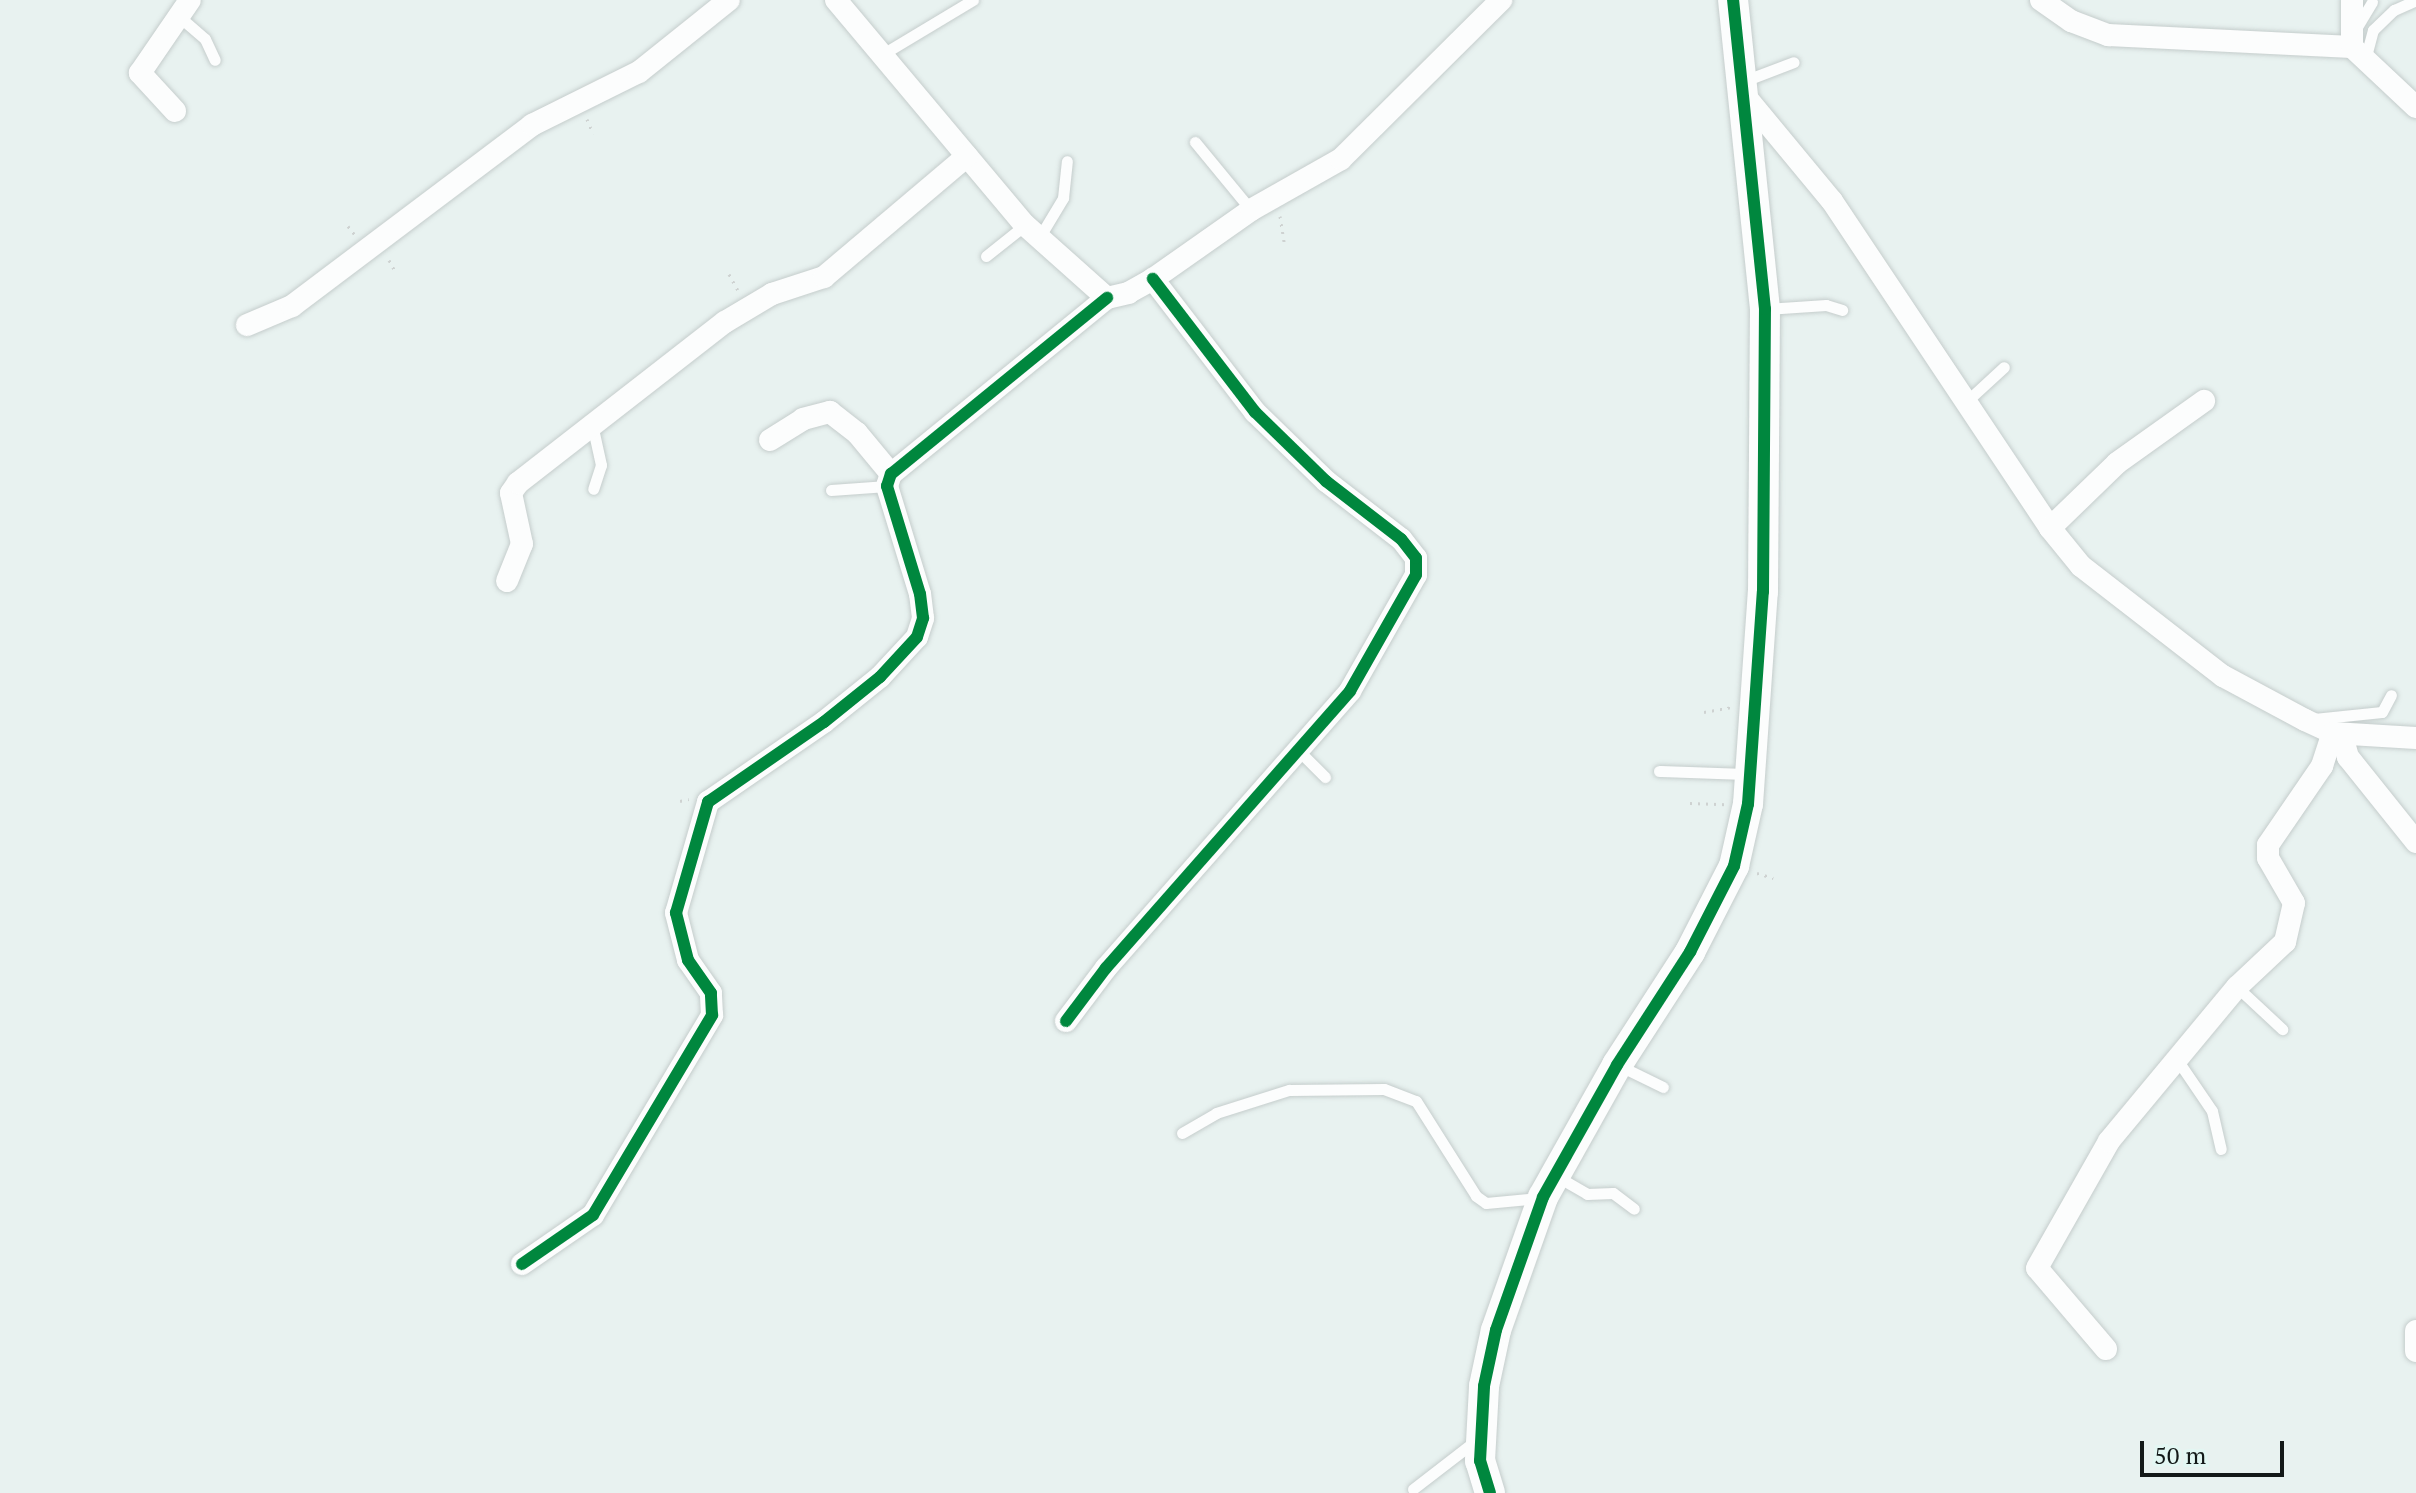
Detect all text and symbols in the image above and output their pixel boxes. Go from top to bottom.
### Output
scale bar [2144,1425,2288,1475]
text: 50 m [2154,1439,2206,1471]

